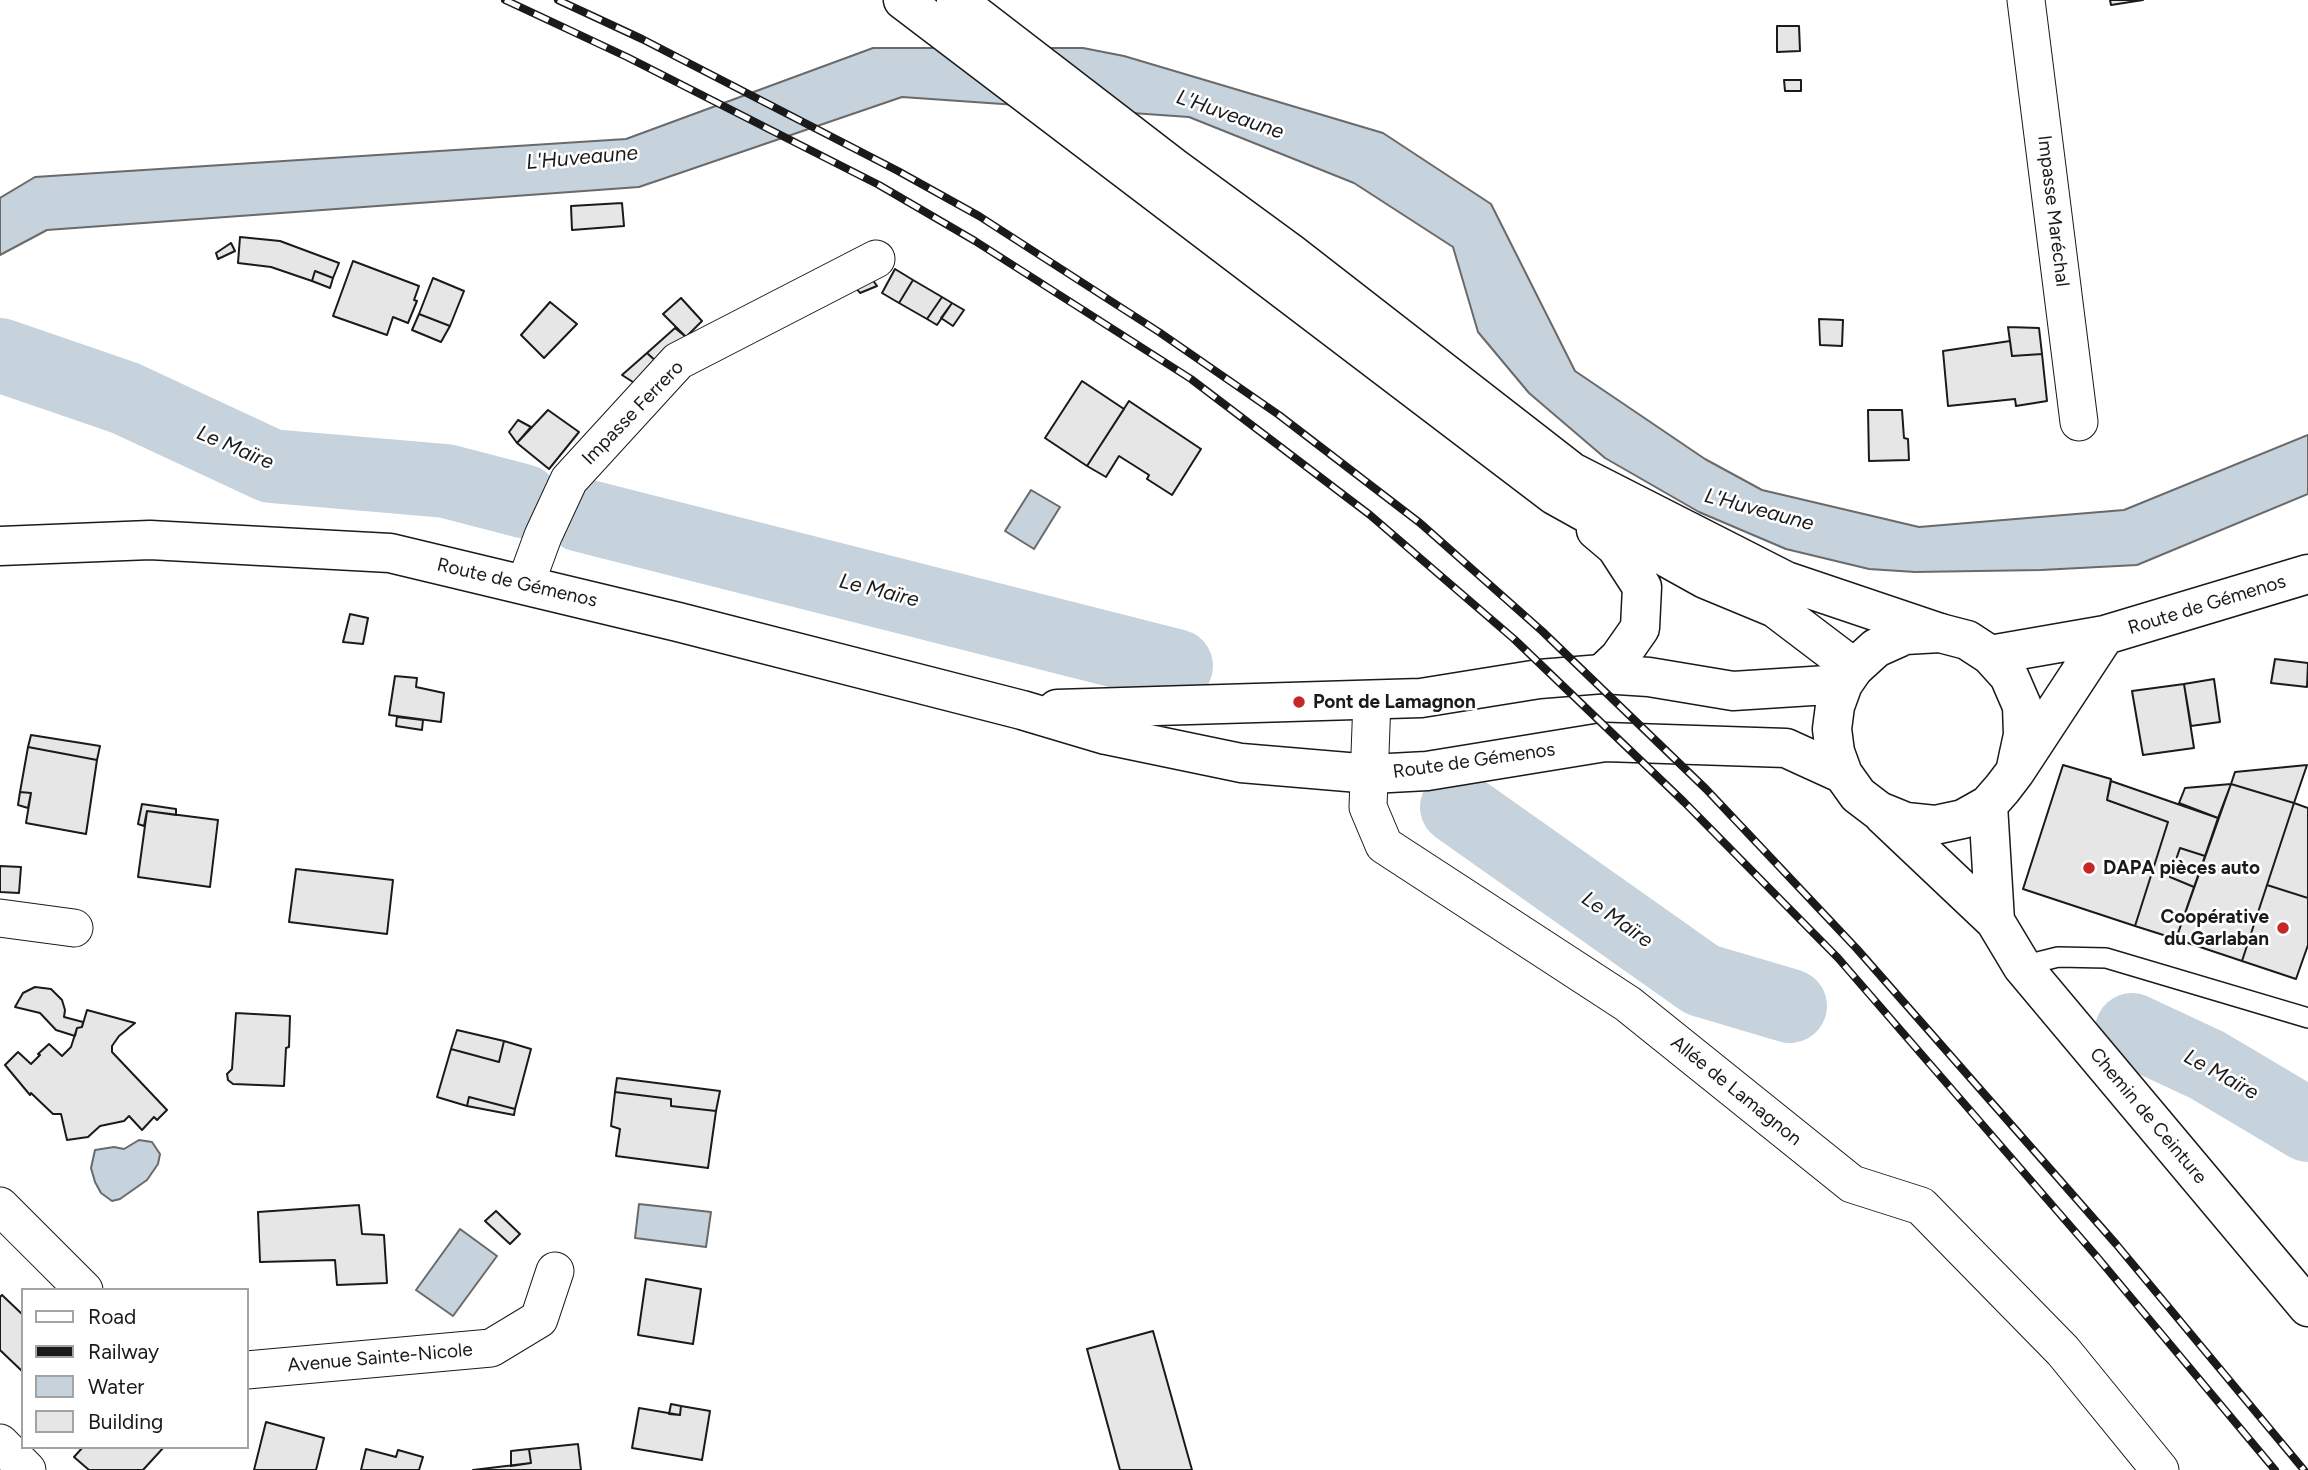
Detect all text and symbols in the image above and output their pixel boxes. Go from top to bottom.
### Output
water label: L'Huveaune [1173,85,1287,145]
street label: Impasse Maréchal [2032,134,2074,288]
water label: L'Huveaune [525,141,639,175]
street label: Impasse Ferrero [577,356,689,470]
water label: Le Maïre [193,421,277,475]
water label: L'Huveaune [1702,483,1816,537]
street label: Route de Gémenos [435,553,599,613]
water label: Le Maïre [837,569,921,613]
street label: Route de Gémenos [2125,570,2289,640]
place label: Pont de Lamagnon [1313,691,1476,713]
marker: Pont de Lamagnon [1291,694,1307,710]
street label: Route de Gémenos [1391,738,1557,784]
place label: DAPA pièces auto [2103,857,2260,879]
marker: DAPA pièces auto [2081,860,2097,876]
water label: Le Maïre [1577,886,1657,954]
place label: Coopérative du Garlaban [2160,906,2269,950]
marker: Coopérative du Garlaban [2275,920,2291,936]
street label: Allée de Lamagnon [1666,1031,1806,1151]
street label: Chemin de Ceinture [2084,1043,2212,1189]
water label: Le Maïre [2179,1044,2263,1106]
legend [21,1288,248,1449]
text: Road [88,1304,136,1329]
text: Railway [88,1339,159,1364]
street label: Avenue Sainte-Nicole [287,1339,473,1377]
text: Water [88,1374,144,1399]
text: Building [88,1409,163,1434]

